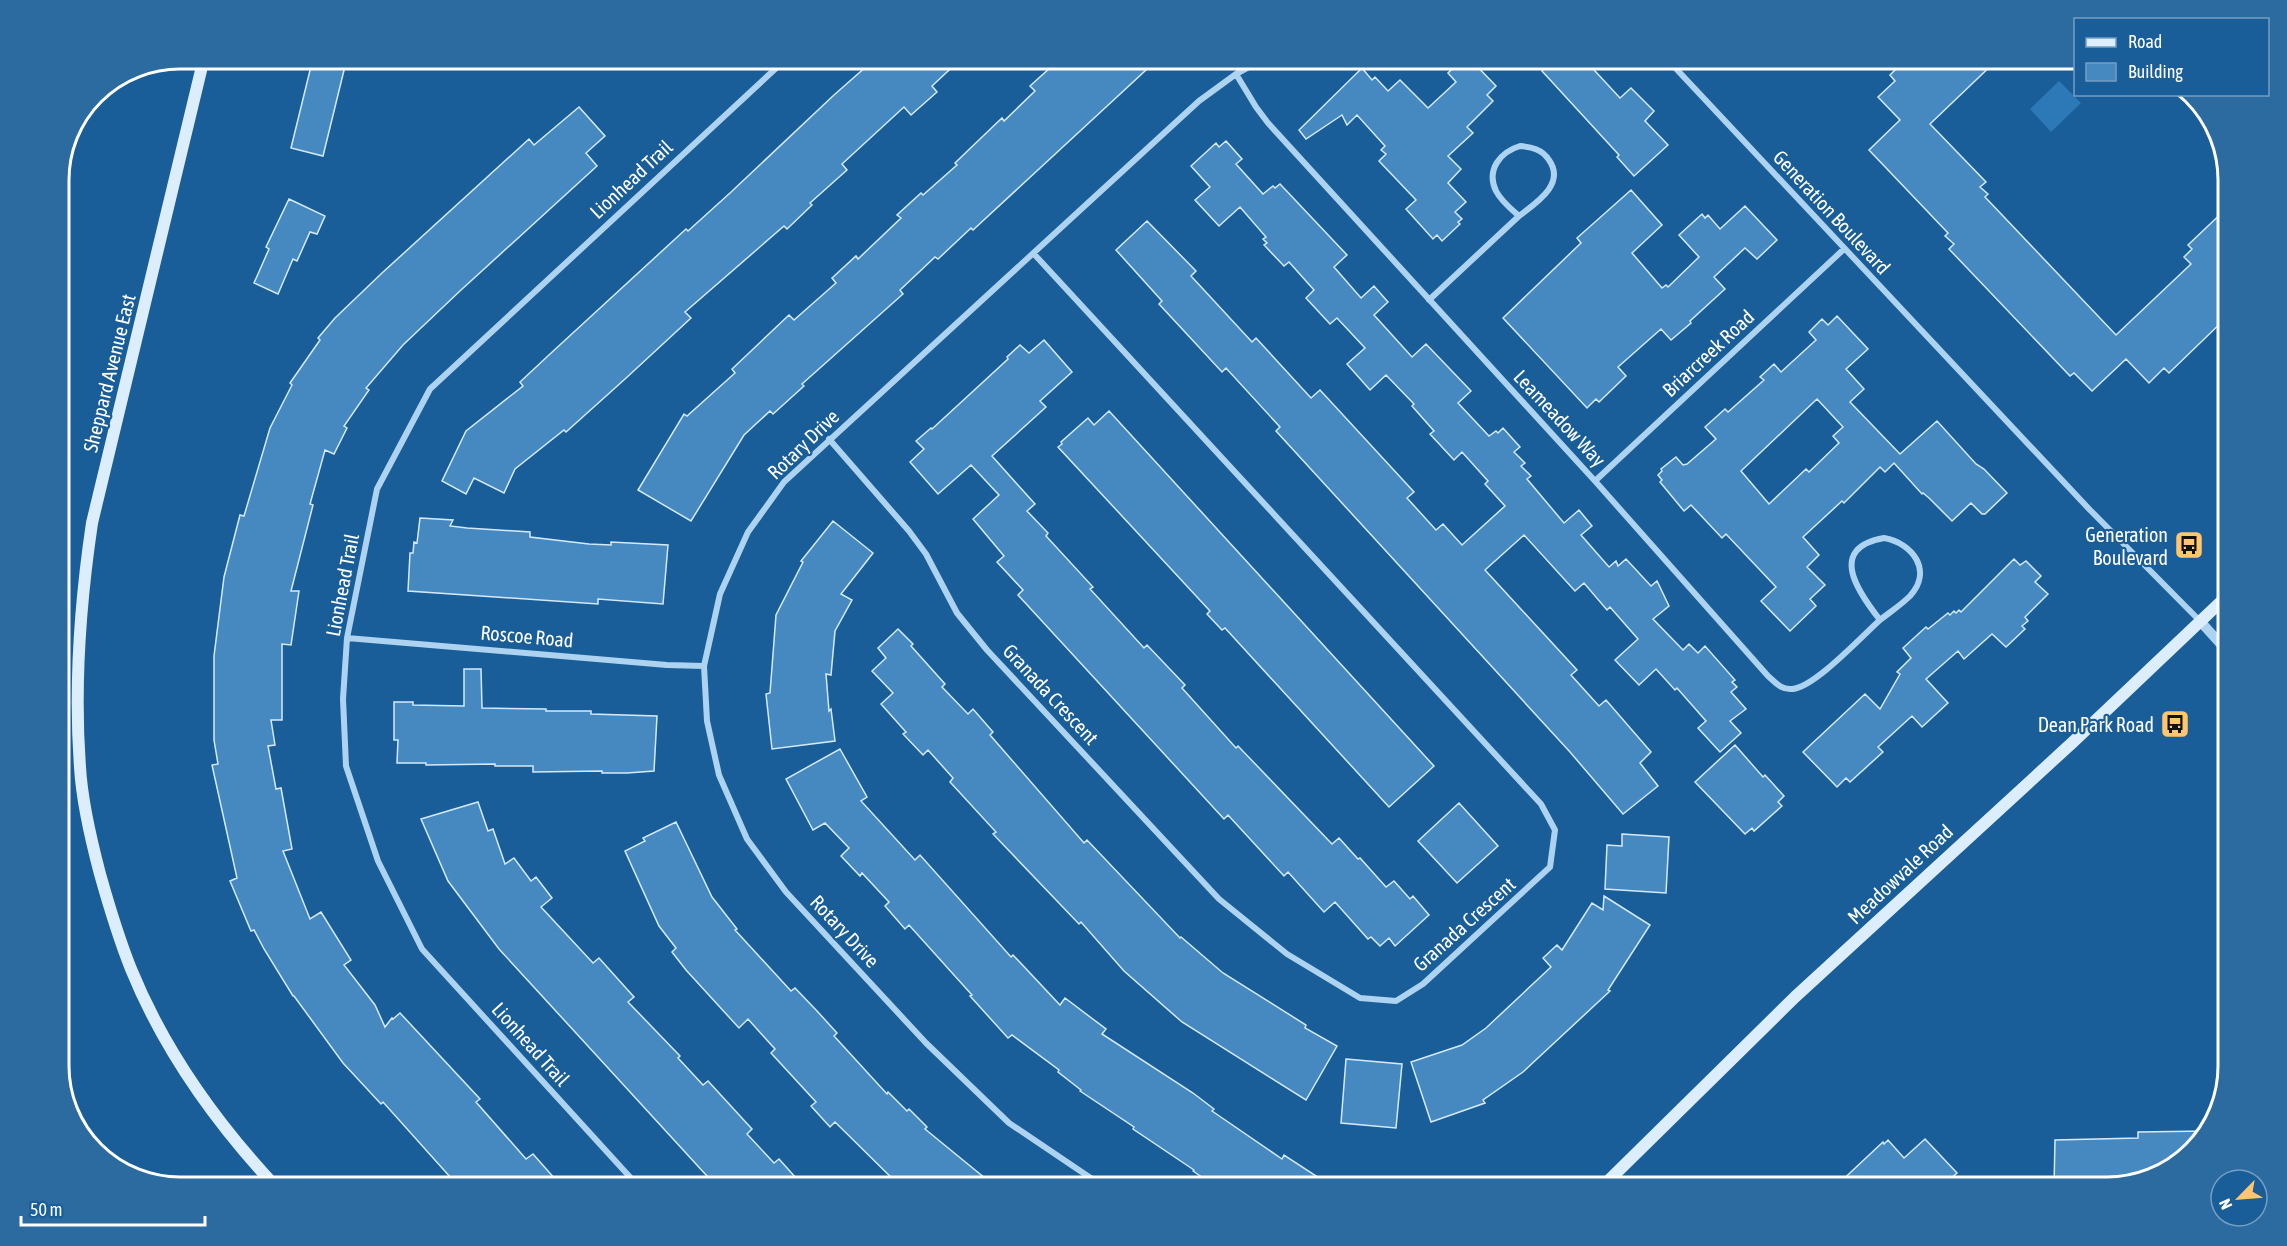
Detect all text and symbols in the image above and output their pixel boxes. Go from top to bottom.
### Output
legend [2074,18,2269,96]
text: Road [2128,31,2162,52]
text: Building [2128,61,2183,82]
street label: Lionhead Trail [585,135,677,223]
street label: Generation Boulevard [1769,145,1895,279]
street label: Sheppard Avenue East [78,291,140,455]
street label: Briarcreek Road [1658,305,1758,401]
street label: Leameadow Way [1509,365,1611,471]
street label: Rotary Drive [763,404,843,484]
place label: Generation Boulevard [2085,523,2168,569]
bus stop icon: Generation Boulevard [2173,529,2205,561]
street label: Lionhead Trail [321,531,363,638]
street label: Roscoe Road [480,620,574,652]
street label: Granada Crescent [999,639,1104,749]
bus stop icon: Dean Park Road [2159,708,2191,740]
place label: Dean Park Road [2038,713,2154,736]
street label: Meadowvale Road [1843,820,1957,928]
street label: Granada Crescent [1408,872,1520,976]
street label: Rotary Drive [806,890,884,972]
street label: Lionhead Trail [488,998,575,1091]
north arrow [2209,1168,2269,1228]
scale bar [21,1189,206,1227]
text: N [2215,1196,2236,1212]
text: 50 m [30,1199,62,1220]

